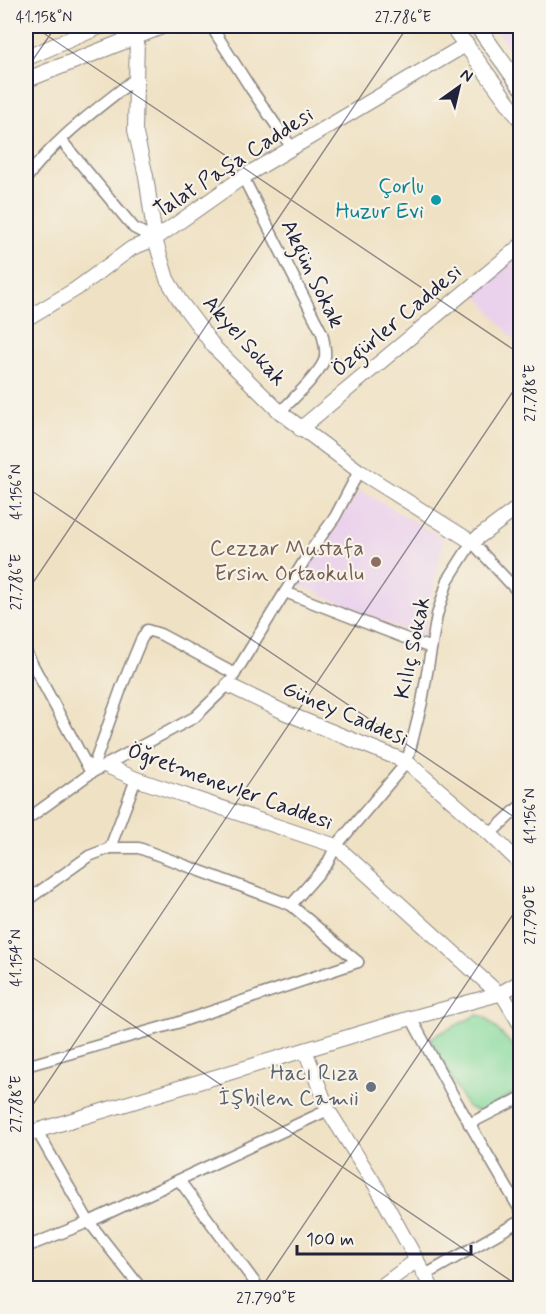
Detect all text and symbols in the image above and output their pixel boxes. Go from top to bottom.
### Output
text: 41.158°N [16,8,72,28]
text: 27.786°E [375,8,432,28]
north arrow [429,57,489,117]
text: N [456,64,477,87]
street label: Talat Paşa Caddesi [149,101,319,225]
place label: Çorlu Huzur Evi [335,173,424,226]
marker: Çorlu Huzur Evi [429,193,443,207]
street label: Akgün Sokak [271,215,350,334]
street label: Özgürler Caddesi [326,258,470,386]
street label: Akyel Sokak [196,290,292,392]
text: 27.788°E [521,364,541,422]
text: 41.156°N [7,464,27,520]
place label: Cezzar Mustafa Ersin Ortaokulu [210,535,364,588]
text: 27.786°E [7,553,27,610]
marker: Cezzar Mustafa Ersin Ortaokulu [369,555,383,569]
street label: Kılıç Sokak [389,594,437,702]
street label: Güney Caddesi [278,675,412,753]
street label: Öğretmenevler Caddesi [123,737,336,838]
text: 41.156°N [521,788,541,844]
text: 27.790°E [521,885,541,945]
text: 41.154°N [7,929,27,987]
place label: Hacı Rıza İşbilen Camii [219,1060,359,1113]
text: 27.788°E [7,1075,27,1133]
marker: Hacı Rıza İşbilen Camii [364,1080,378,1094]
scale bar [297,1218,471,1256]
text: 100 m [306,1228,354,1252]
text: 27.790°E [236,1289,296,1309]

